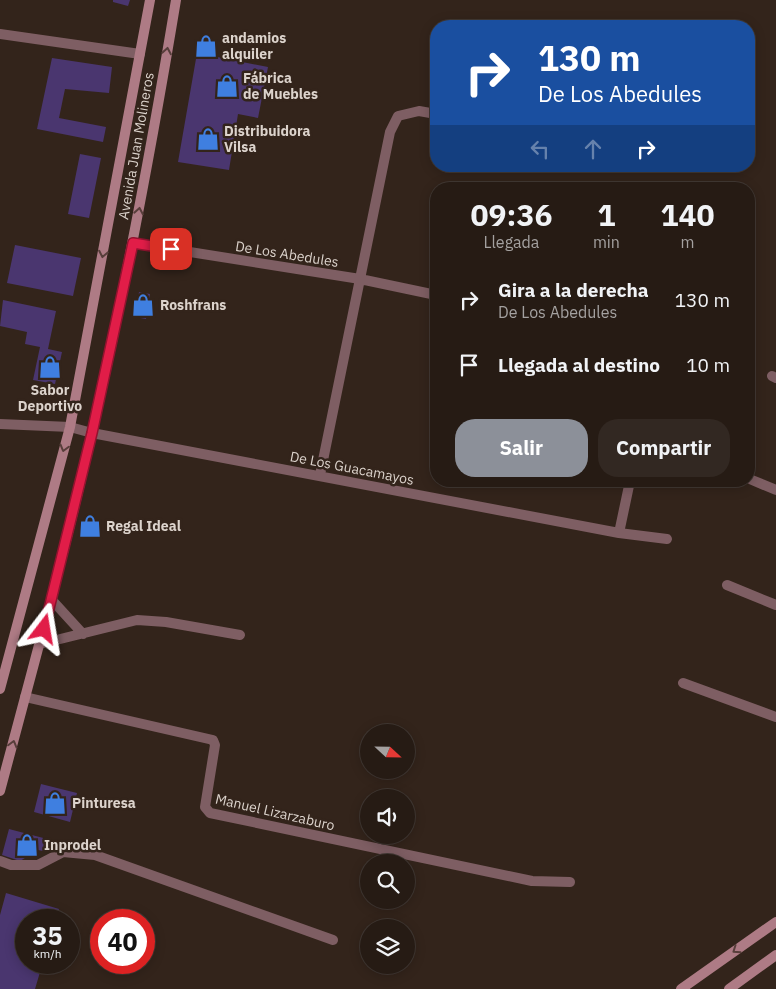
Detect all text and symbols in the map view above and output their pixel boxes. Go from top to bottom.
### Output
place label: andamios alquiler [222,29,286,63]
shop icon: andamios alquiler [193,33,219,59]
text: 130 m [538,35,641,81]
icon: right [455,40,520,105]
one-way arrow [162,47,172,56]
place label: Fábrica de Muebles [243,69,318,103]
street label: Avenida Juan Molineros [114,71,158,221]
shop icon: Fábrica de Muebles [214,73,240,99]
text: De Los Abedules [538,79,702,108]
place label: Distribuidora Vilsa [224,122,310,156]
shop icon: Distribuidora Vilsa [195,126,221,152]
icon: left [526,135,554,163]
icon: ahead [579,135,607,163]
icon: right [632,135,660,163]
text: 09:36 [471,195,552,234]
text: 1 [597,195,615,234]
text: 140 [660,195,714,234]
one-way arrow [133,207,143,215]
pin [150,228,192,270]
text: Llegada [483,232,539,252]
text: min [593,232,620,252]
text: m [680,232,694,252]
icon: arrive [157,235,185,263]
street label: De Los Abedules [234,237,340,271]
one-way arrow [98,250,108,259]
text: Gira a la derecha [498,278,649,302]
icon: right [455,286,483,314]
text: 130 m [675,288,730,312]
shop icon: Roshfrans [130,292,156,318]
place label: Roshfrans [160,296,226,314]
text: De Los Abedules [498,302,617,322]
icon: arrive [455,351,483,379]
text: Llegada al destino [498,353,660,377]
text: 10 m [686,353,730,377]
shop icon: Sabor Deportivo [37,354,63,380]
place label: Sabor Deportivo [18,381,82,415]
button: Salir [455,419,588,477]
button: Compartir [598,419,730,477]
one-way arrow [60,444,70,452]
street label: De Los Guacamayos [288,447,416,489]
shop icon: Regal Ideal [77,513,103,539]
place label: Regal Ideal [106,517,181,535]
position arrow [17,602,69,654]
north arrow [360,724,415,779]
map controls [360,724,415,974]
one-way arrow [7,740,17,748]
street label: Manuel Lizarzaburo [213,789,337,835]
button: sound [360,789,415,844]
shop icon: Pinturesa [42,790,68,816]
place label: Pinturesa [72,794,136,812]
shop icon: Inprodel [14,832,40,858]
place label: Inprodel [44,836,101,854]
button: search [360,854,415,909]
speed limit sign: 40 [90,909,155,974]
text: 35 [32,919,63,952]
button: layers [360,919,415,974]
one-way arrow [732,944,742,953]
text: km/h [33,946,62,961]

